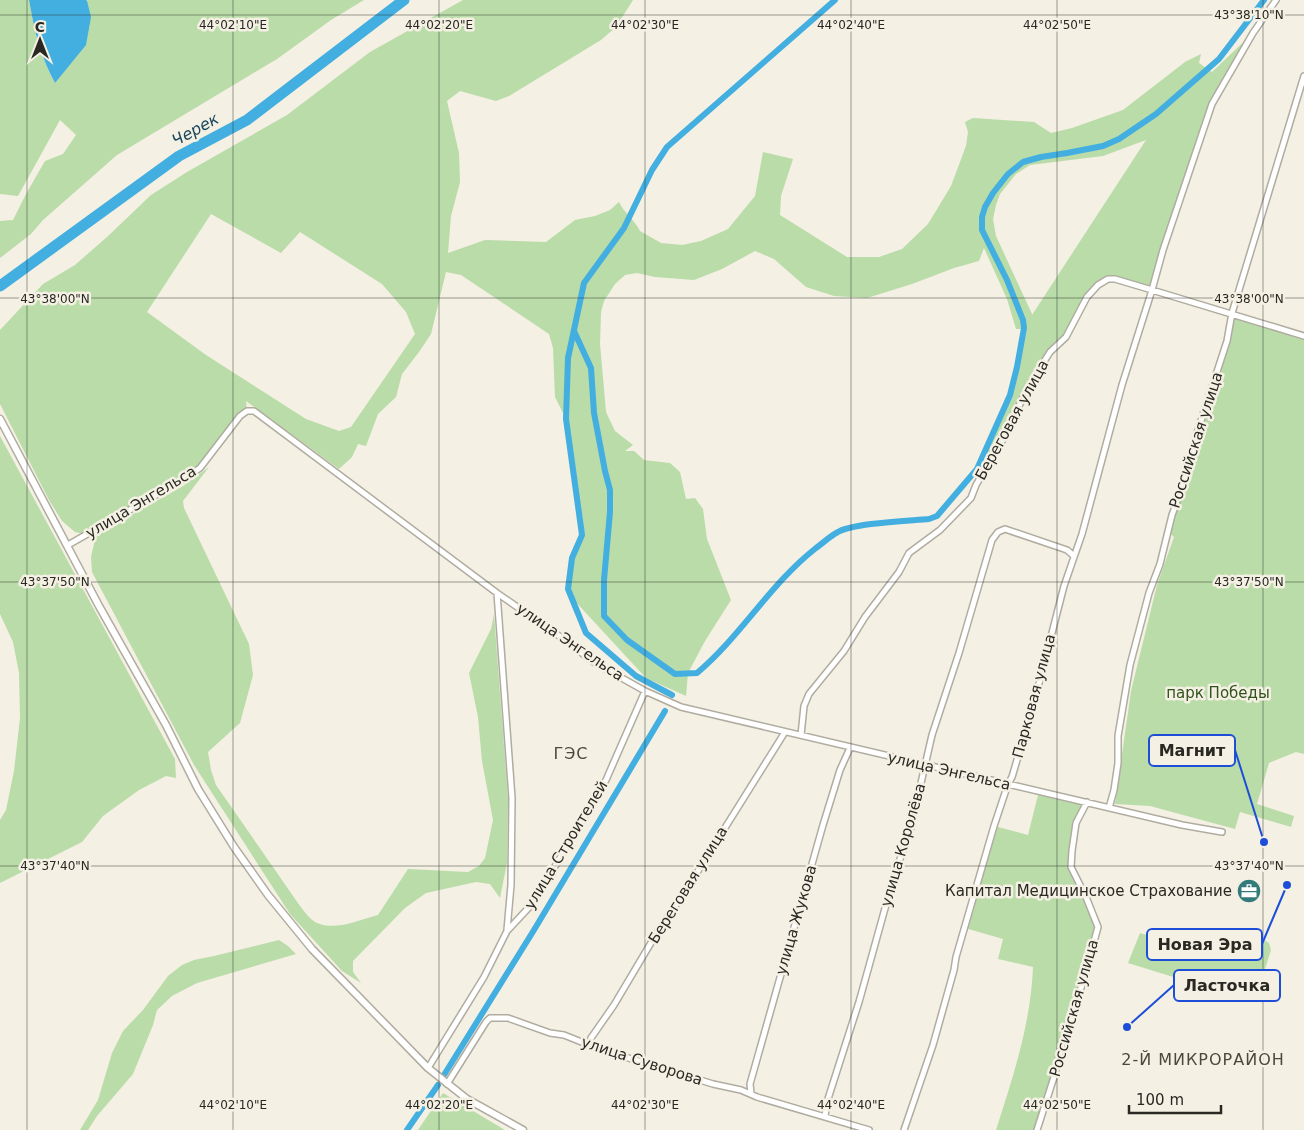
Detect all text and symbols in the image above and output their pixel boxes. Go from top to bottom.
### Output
text: 43°38'10"N [1214,8,1284,22]
north arrow [15,15,65,65]
text: 44°02'10"E [199,18,267,32]
text: 44°02'20"E [405,18,473,32]
text: 44°02'30"E [611,18,679,32]
text: 44°02'40"E [817,18,885,32]
text: 44°02'50"E [1023,18,1091,32]
text: С [35,19,45,35]
water label: Черек [169,109,222,150]
text: 43°38'00"N [20,292,90,306]
text: 43°38'00"N [1214,292,1284,306]
street label: Береговая улица [971,357,1053,483]
street label: Российская улица [1165,370,1227,510]
street label: улица Энгельса [83,462,199,542]
text: 43°37'50"N [20,575,90,589]
text: 43°37'50"N [1214,575,1284,589]
street label: улица Энгельса [513,599,627,685]
street label: Парковая улица [1009,632,1059,760]
park label: парк Победы [1166,684,1270,702]
callout: Магнит [1149,735,1235,766]
text: Магнит [1159,741,1226,760]
district label: ГЭС [553,744,589,763]
street label: улица Энгельса [886,748,1012,794]
street label: улица Строителей [521,778,611,912]
street label: улица Королёва [877,781,929,909]
street label: Береговая улица [645,823,731,947]
text: 43°37'40"N [20,859,90,873]
text: 43°37'40"N [1214,859,1284,873]
street label: улица Жукова [772,863,820,977]
office icon: Капитал Медицинское Страхование [1236,878,1262,904]
place label: Капитал Медицинское Страхование [945,882,1232,900]
callout: Новая Эра [1147,929,1262,960]
text: Новая Эра [1157,935,1253,954]
street label: Российская улица [1046,937,1102,1079]
callout: Ласточка [1174,970,1280,1001]
text: Ласточка [1184,976,1270,995]
street label: улица Суворова [579,1033,705,1089]
district label: 2-Й МИКРОРАЙОН [1121,1050,1285,1069]
scale bar [1129,1082,1222,1114]
text: 100 m [1136,1091,1184,1109]
text: 44°02'10"E [199,1098,267,1112]
text: 44°02'20"E [405,1098,473,1112]
text: 44°02'30"E [611,1098,679,1112]
text: 44°02'40"E [817,1098,885,1112]
text: 44°02'50"E [1023,1098,1091,1112]

